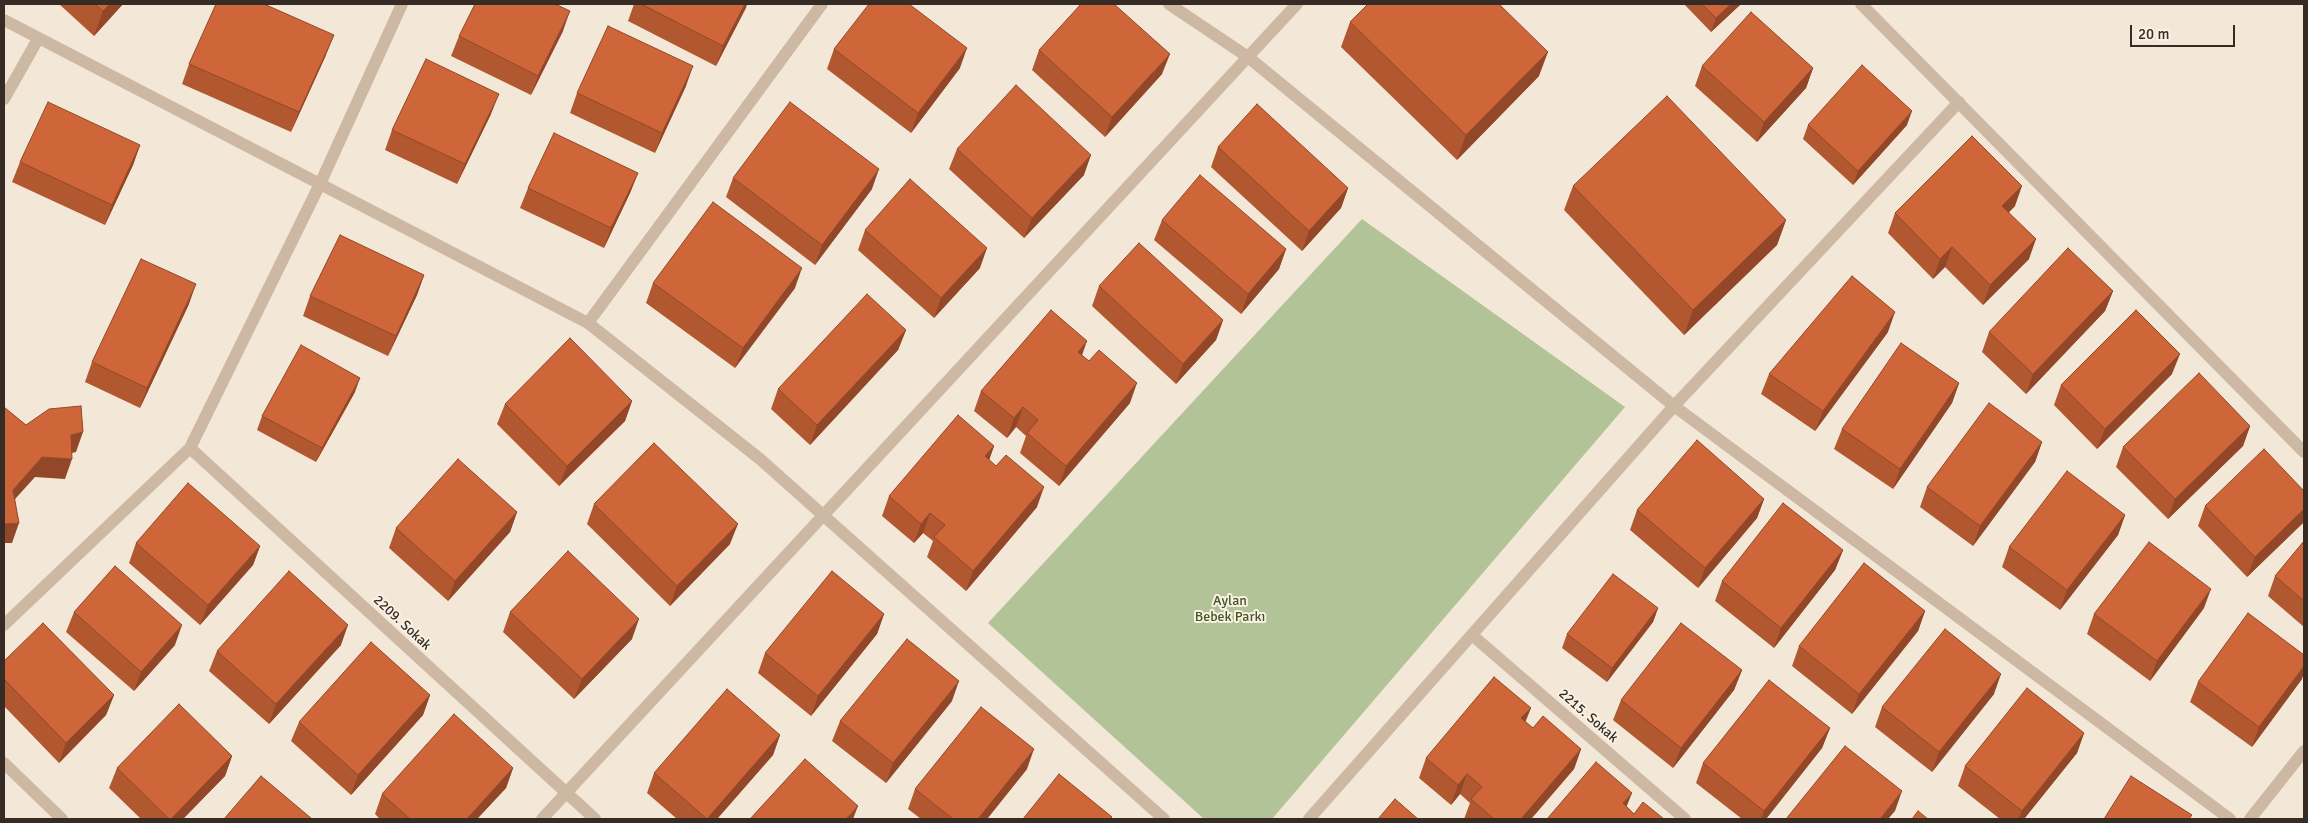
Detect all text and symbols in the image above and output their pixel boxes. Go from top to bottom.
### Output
scale bar [2133,15,2238,47]
text: 20 m [2138,25,2169,43]
street label: 2209. Sokak [370,592,434,654]
park label: Aylan Bebek Parkı [1195,593,1265,626]
street label: 2215. Sokak [1555,686,1621,746]

